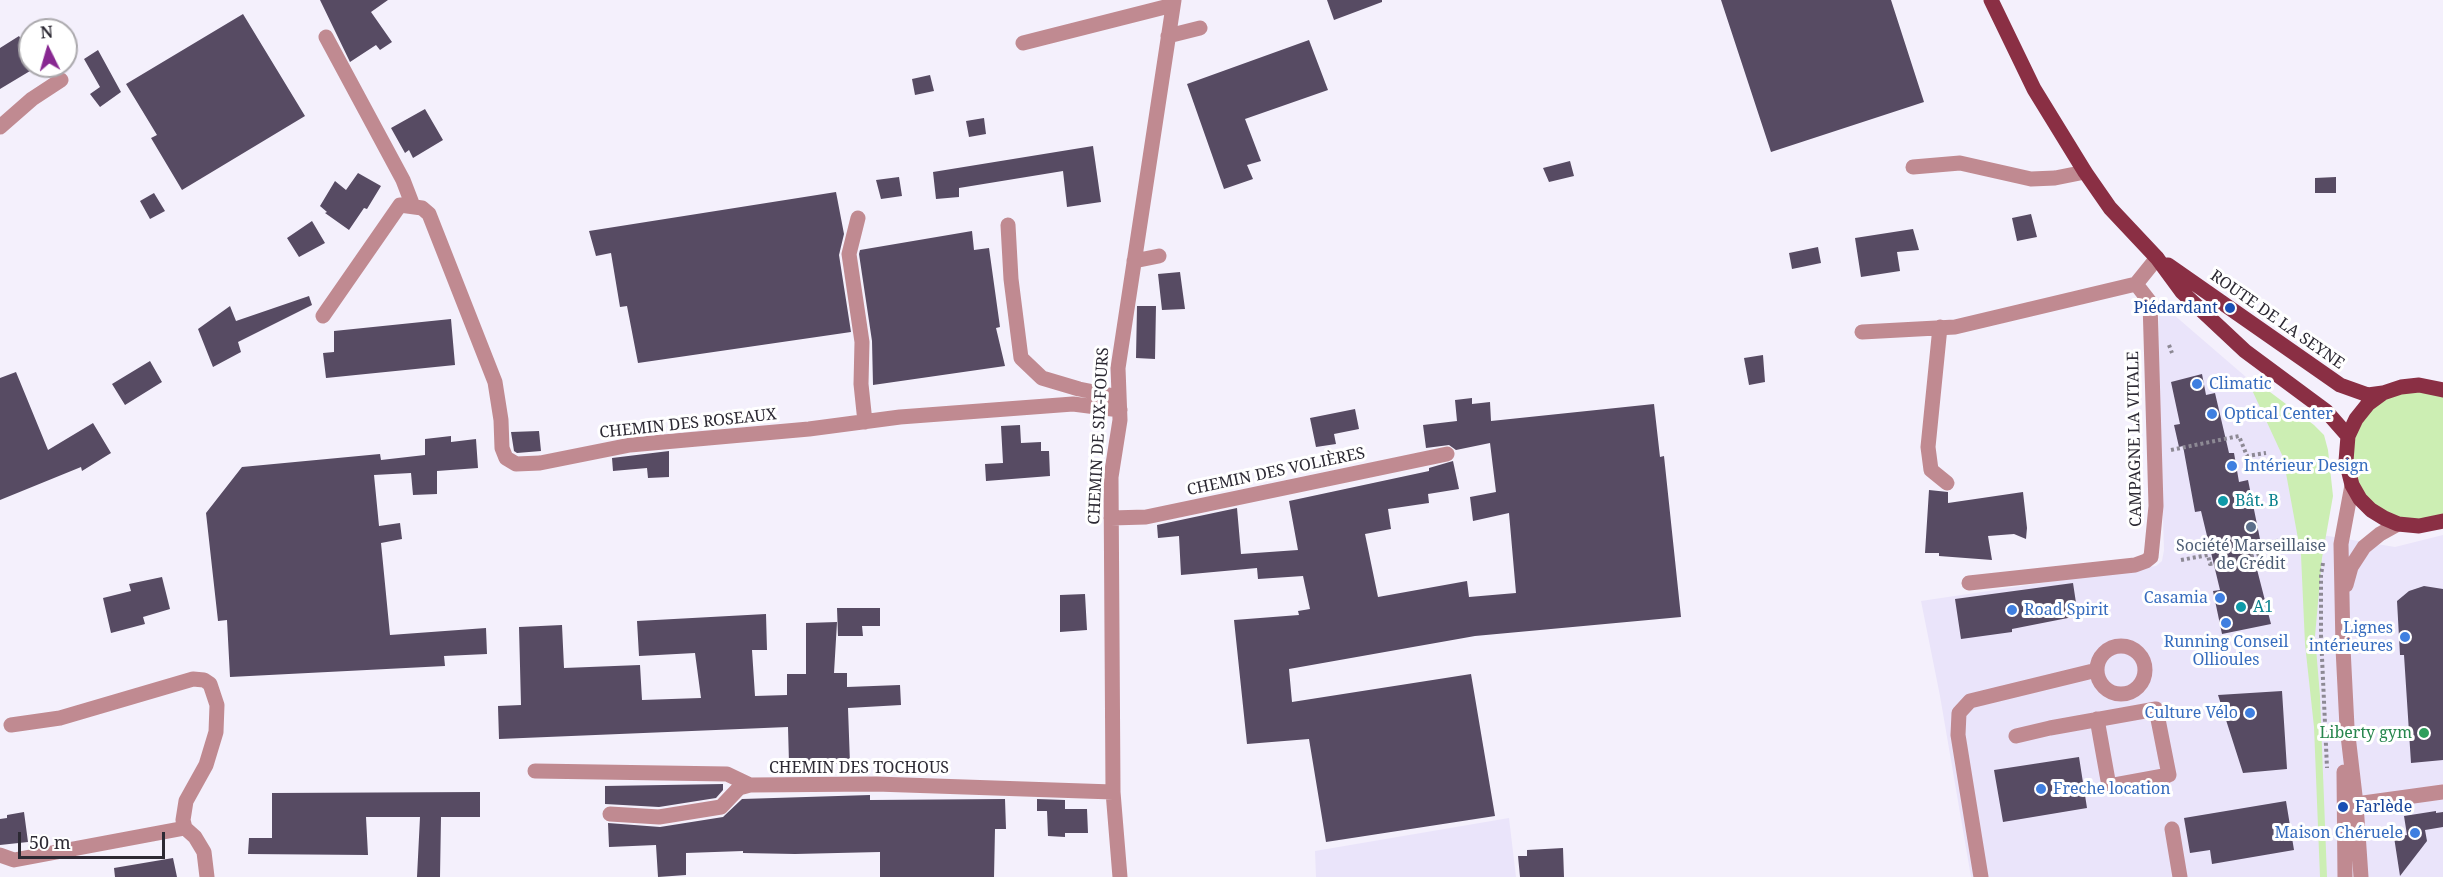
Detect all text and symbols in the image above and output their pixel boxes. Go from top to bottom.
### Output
north arrow [18,18,78,78]
text: N [39,21,54,44]
street label: ROUTE DE LA SEYNE [2206,266,2348,374]
place label: Piédardant [2134,298,2218,318]
marker: Piédardant [2223,301,2237,315]
street label: CHEMIN DE SIX-FOURS [1085,347,1113,525]
street label: CAMPAGNE LA VITALE [2124,351,2146,527]
place label: Climatic [2209,374,2272,394]
marker: Climatic [2190,377,2204,391]
place label: Optical Center [2224,404,2333,424]
street label: CHEMIN DES ROSEAUX [599,405,777,443]
marker: Optical Center [2205,407,2219,421]
street label: CHEMIN DES VOLIÈRES [1185,444,1367,500]
place label: Intérieur Design [2244,456,2369,476]
marker: Intérieur Design [2225,459,2239,473]
place label: Bât. B [2235,491,2279,511]
marker: Bât. B [2216,494,2230,508]
marker: Société Marseillaise de Crédit [2244,520,2258,534]
place label: Société Marseillaise de Crédit [2176,536,2326,574]
place label: Casamia [2144,588,2208,608]
marker: Casamia [2213,591,2227,605]
place label: A1 [2253,597,2273,617]
place label: Road Spirit [2024,600,2109,620]
marker: A1 [2234,600,2248,614]
marker: Road Spirit [2005,603,2019,617]
marker: Running Conseil Ollioules [2219,616,2233,630]
place label: Lignes intérieures [2309,618,2393,656]
marker: Lignes intérieures [2398,630,2412,644]
place label: Running Conseil Ollioules [2164,632,2288,670]
place label: Culture Vélo [2144,703,2238,723]
marker: Culture Vélo [2243,706,2257,720]
place label: Liberty gym [2319,723,2412,743]
marker: Liberty gym [2417,726,2431,740]
street label: CHEMIN DES TOCHOUS [769,758,949,778]
place label: Freche location [2053,779,2171,799]
marker: Freche location [2034,782,2048,796]
place label: Farlède [2355,797,2412,817]
marker: Farlède [2336,800,2350,814]
scale bar [21,820,168,858]
place label: Maison Chéruele [2275,823,2403,843]
marker: Maison Chéruele [2408,826,2422,840]
text: 50 m [29,830,71,854]

